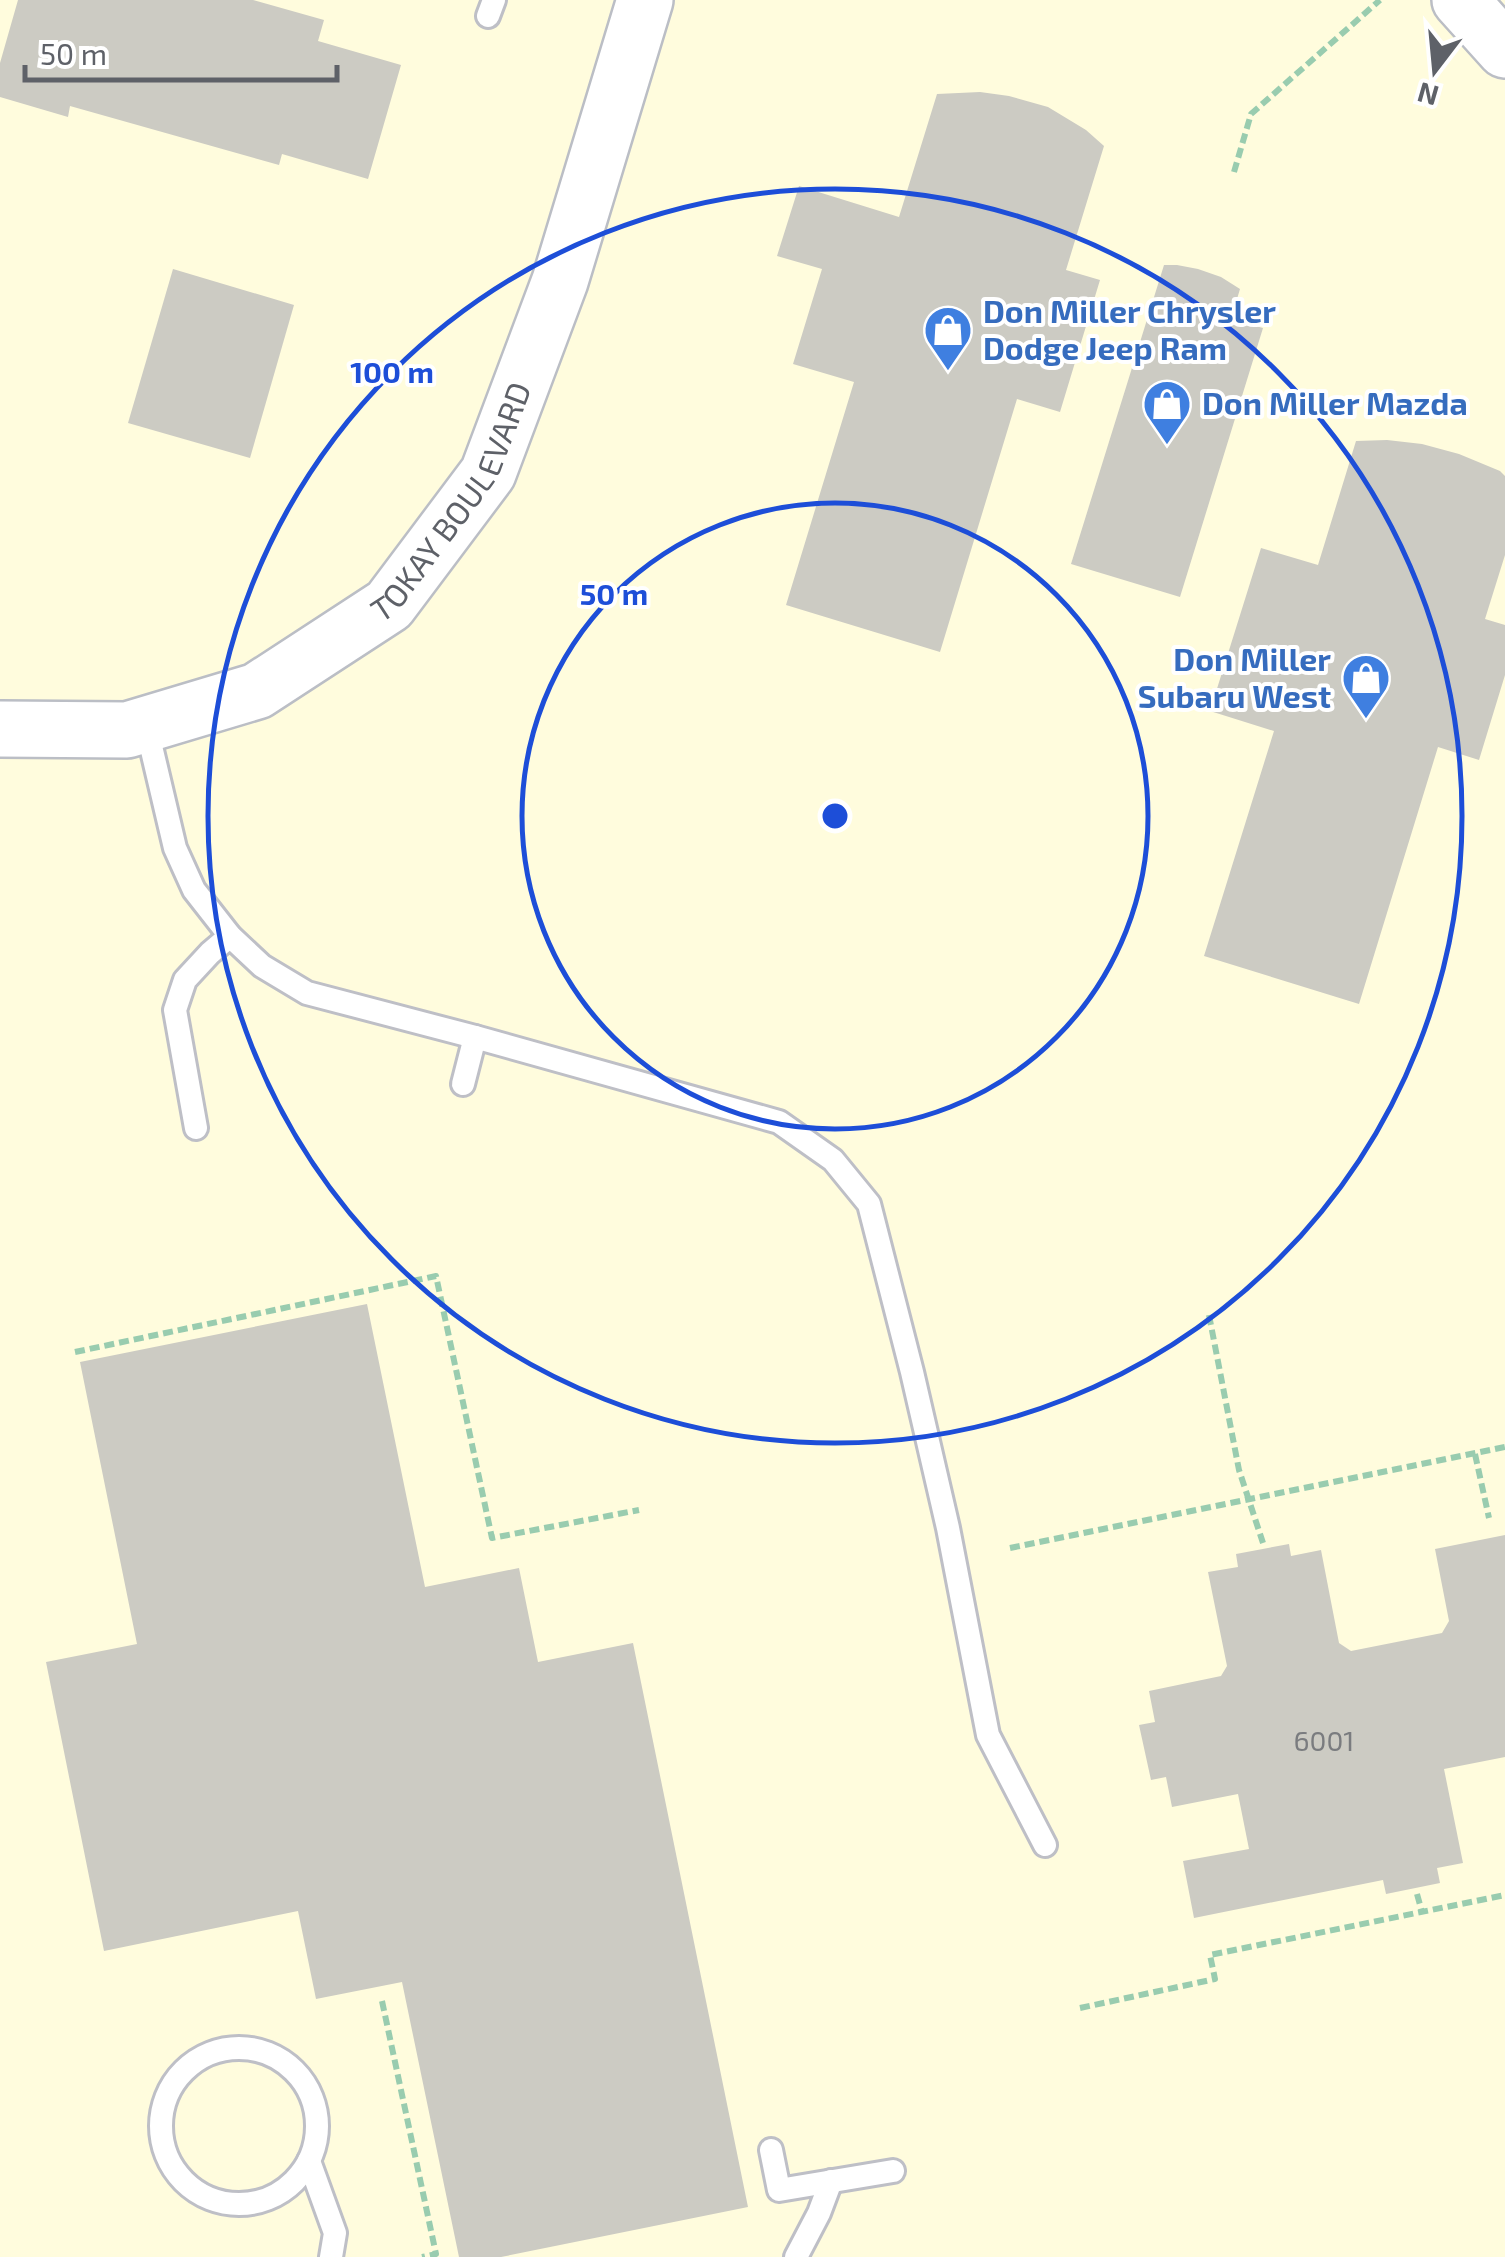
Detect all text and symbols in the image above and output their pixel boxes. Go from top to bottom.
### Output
scale bar [25,20,338,82]
north arrow [1385,20,1485,120]
text: 50 m [40,35,107,71]
text: N [1413,76,1442,114]
place label: Don Miller Chrysler Dodge Jeep Ram [983,291,1276,366]
shop icon: Don Miller Chrysler Dodge Jeep Ram [922,304,974,372]
text: 100 m [350,353,434,389]
street label: TOKAY BOULEVARD [363,376,537,629]
shop icon: Don Miller Mazda [1141,378,1193,446]
place label: Don Miller Mazda [1202,383,1468,421]
text: 50 m [580,575,648,611]
place label: Don Miller Subaru West [1138,639,1331,714]
shop icon: Don Miller Subaru West [1340,652,1392,720]
centre of rings [817,798,853,834]
house number: 6001 [1294,1723,1354,1757]

